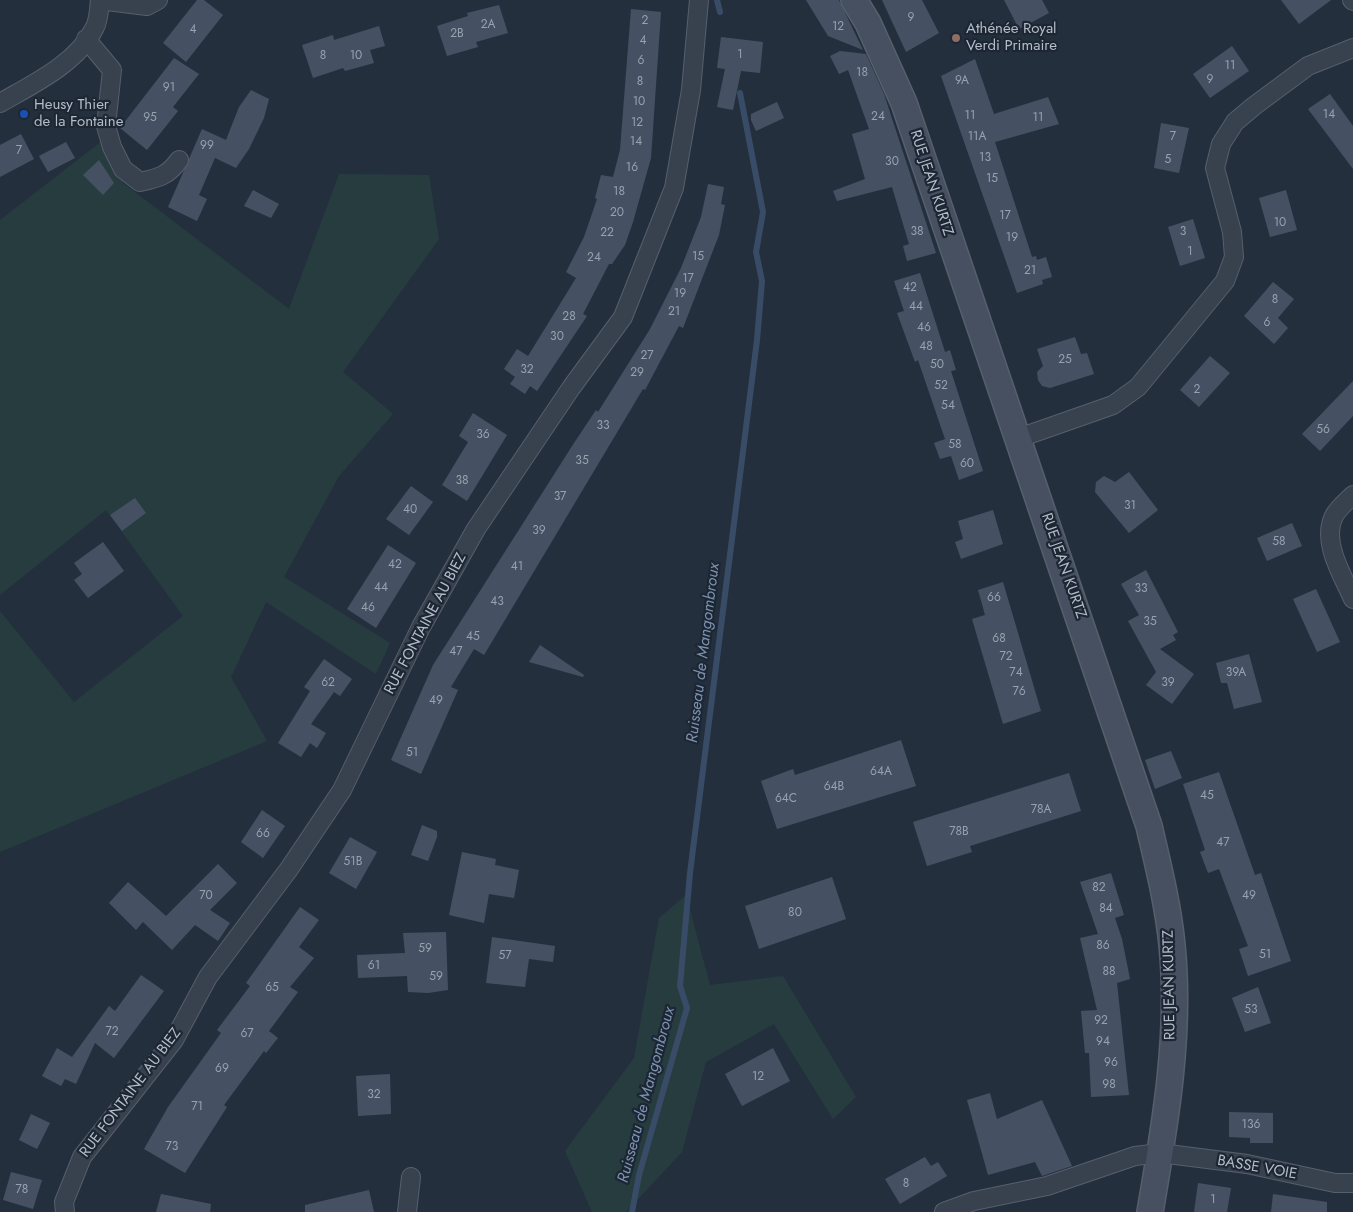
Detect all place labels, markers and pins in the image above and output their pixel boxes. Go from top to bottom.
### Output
place label: Athénée Royal Verdi Primaire [966,20,1057,55]
marker: Athénée Royal Verdi Primaire [950,32,962,44]
place label: Heusy Thier de la Fontaine [34,96,123,131]
marker: Heusy Thier de la Fontaine [18,108,30,120]

